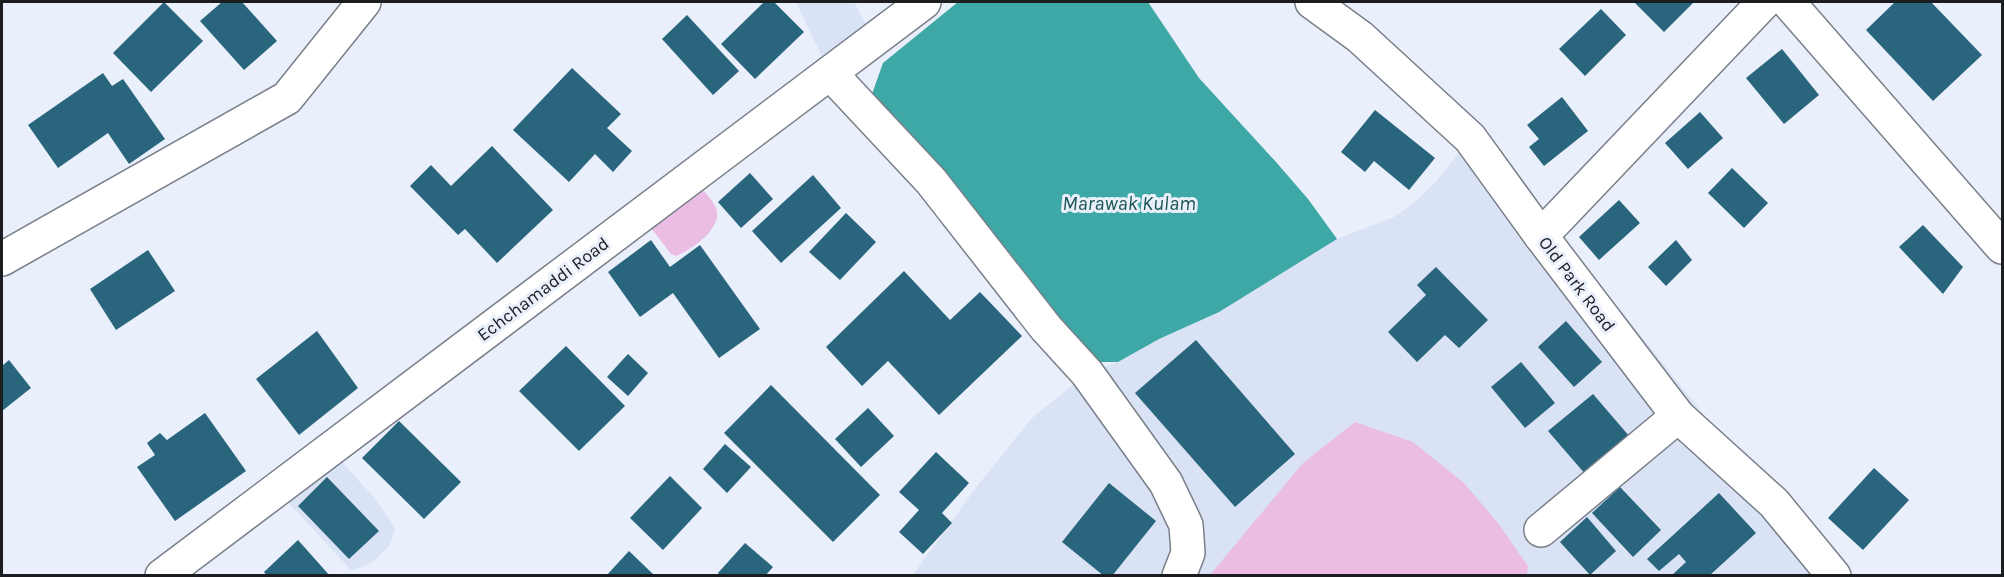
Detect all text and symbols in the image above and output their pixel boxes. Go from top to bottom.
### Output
water label: Marawak Kulam [1062,192,1196,215]
street label: Echchamaddi Road [473,232,613,346]
street label: Old Park Road [1534,232,1620,336]

